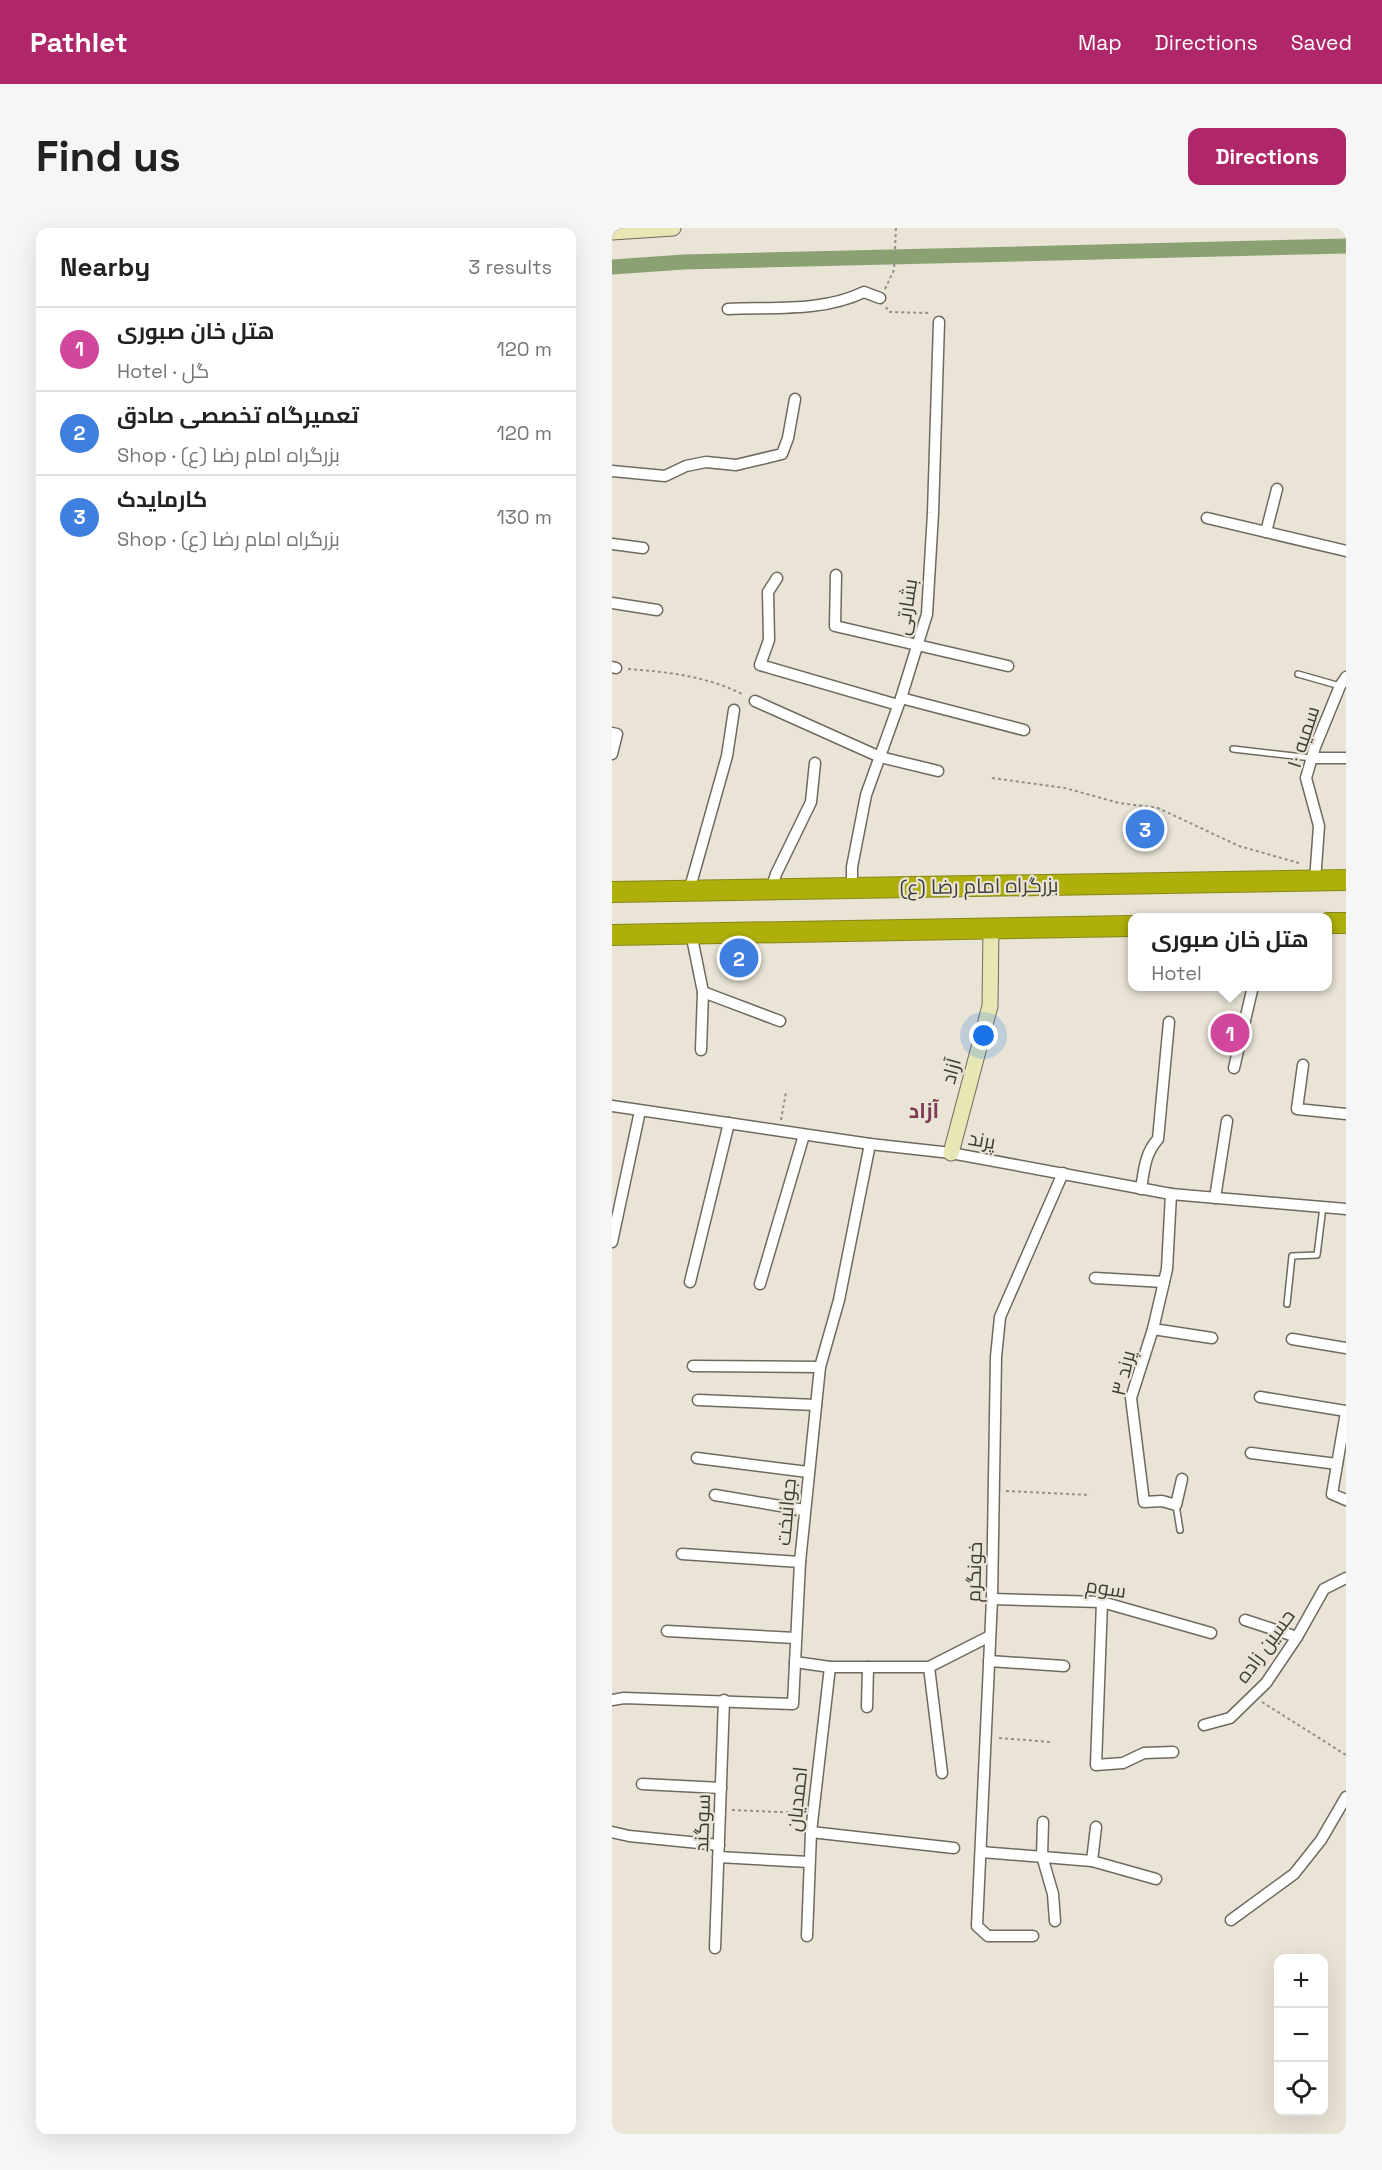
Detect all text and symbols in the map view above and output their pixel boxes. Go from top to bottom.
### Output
text: Pathlet [30,24,128,60]
text: Map [1078,29,1122,56]
text: Directions [1155,29,1258,56]
text: Saved [1291,29,1352,56]
button: Directions [1188,128,1346,185]
text: Find us [36,130,181,183]
text: Nearby [60,250,150,284]
text: 3 results [468,254,552,280]
text: هتل خان صبوری [117,317,275,345]
text: 1 [75,336,84,362]
text: 120 m [496,336,552,362]
text: Hotel · گل [117,358,209,384]
text: تعمیرگاه تخصصی صادق [117,401,359,429]
text: 2 [74,420,85,446]
text: 120 m [496,420,552,446]
text: Shop · بزرگراه امام رضا (ع) [117,442,340,468]
text: کارمایدک [117,485,207,513]
text: 3 [73,504,86,530]
text: 130 m [496,504,552,530]
text: Shop · بزرگراه امام رضا (ع) [117,526,340,552]
street label: بشارتی [889,577,923,637]
street label: سمیه ۱۰ [1281,703,1325,771]
pin: 3 [1126,806,1164,852]
street label: بزرگراه امام رضا (ع) [899,872,1059,901]
popup [1128,913,1332,991]
text: هتل خان صبوری [1151,925,1309,953]
pin: 2 [720,936,758,980]
text: Hotel [1151,960,1202,986]
pin: 1 [1210,1010,1250,1056]
your location [969,1021,998,1050]
street label: آزاد [935,1055,967,1087]
district label: آزاد [909,1097,940,1124]
street label: پرند [966,1125,998,1155]
street label: پرند ۳ [1105,1347,1141,1398]
street label: جوانبخت [770,1477,802,1547]
street label: خونگرم [960,1541,989,1603]
street label: سوم [1084,1572,1128,1605]
street label: حسین زاده [1229,1604,1301,1688]
street label: احمدیان [781,1765,813,1833]
street label: سوگند [688,1793,716,1853]
map controls [1274,1954,1328,2116]
button: + [1274,1954,1328,2008]
button: − [1274,2008,1328,2062]
button: locate [1274,2062,1328,2116]

